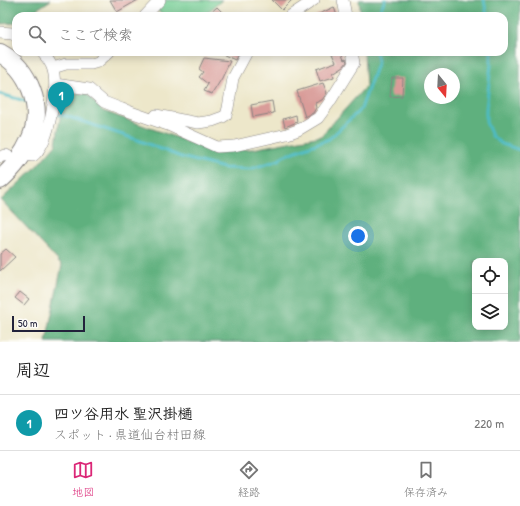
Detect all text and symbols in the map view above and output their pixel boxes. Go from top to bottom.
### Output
search box [12,12,508,56]
icon: search [26,23,48,45]
text: ここで検索 [58,24,133,45]
north arrow [424,68,460,104]
pin: 1 [48,82,74,115]
your location [348,226,368,246]
map controls [472,258,508,330]
button: locate [472,258,508,294]
button: layers [472,294,508,330]
scale bar [12,314,85,333]
text: 50 m [18,316,38,330]
text: 周辺 [16,358,50,381]
text: 四ツ谷用水 聖沢掛樋 [54,403,192,424]
text: 1 [27,414,31,432]
text: 220 m [474,414,504,432]
text: スポット · 県道仙台村田線 [54,425,206,443]
tab: 地図 [72,459,94,499]
tab: 経路 [238,459,260,499]
tab: 保存済み [404,459,448,499]

